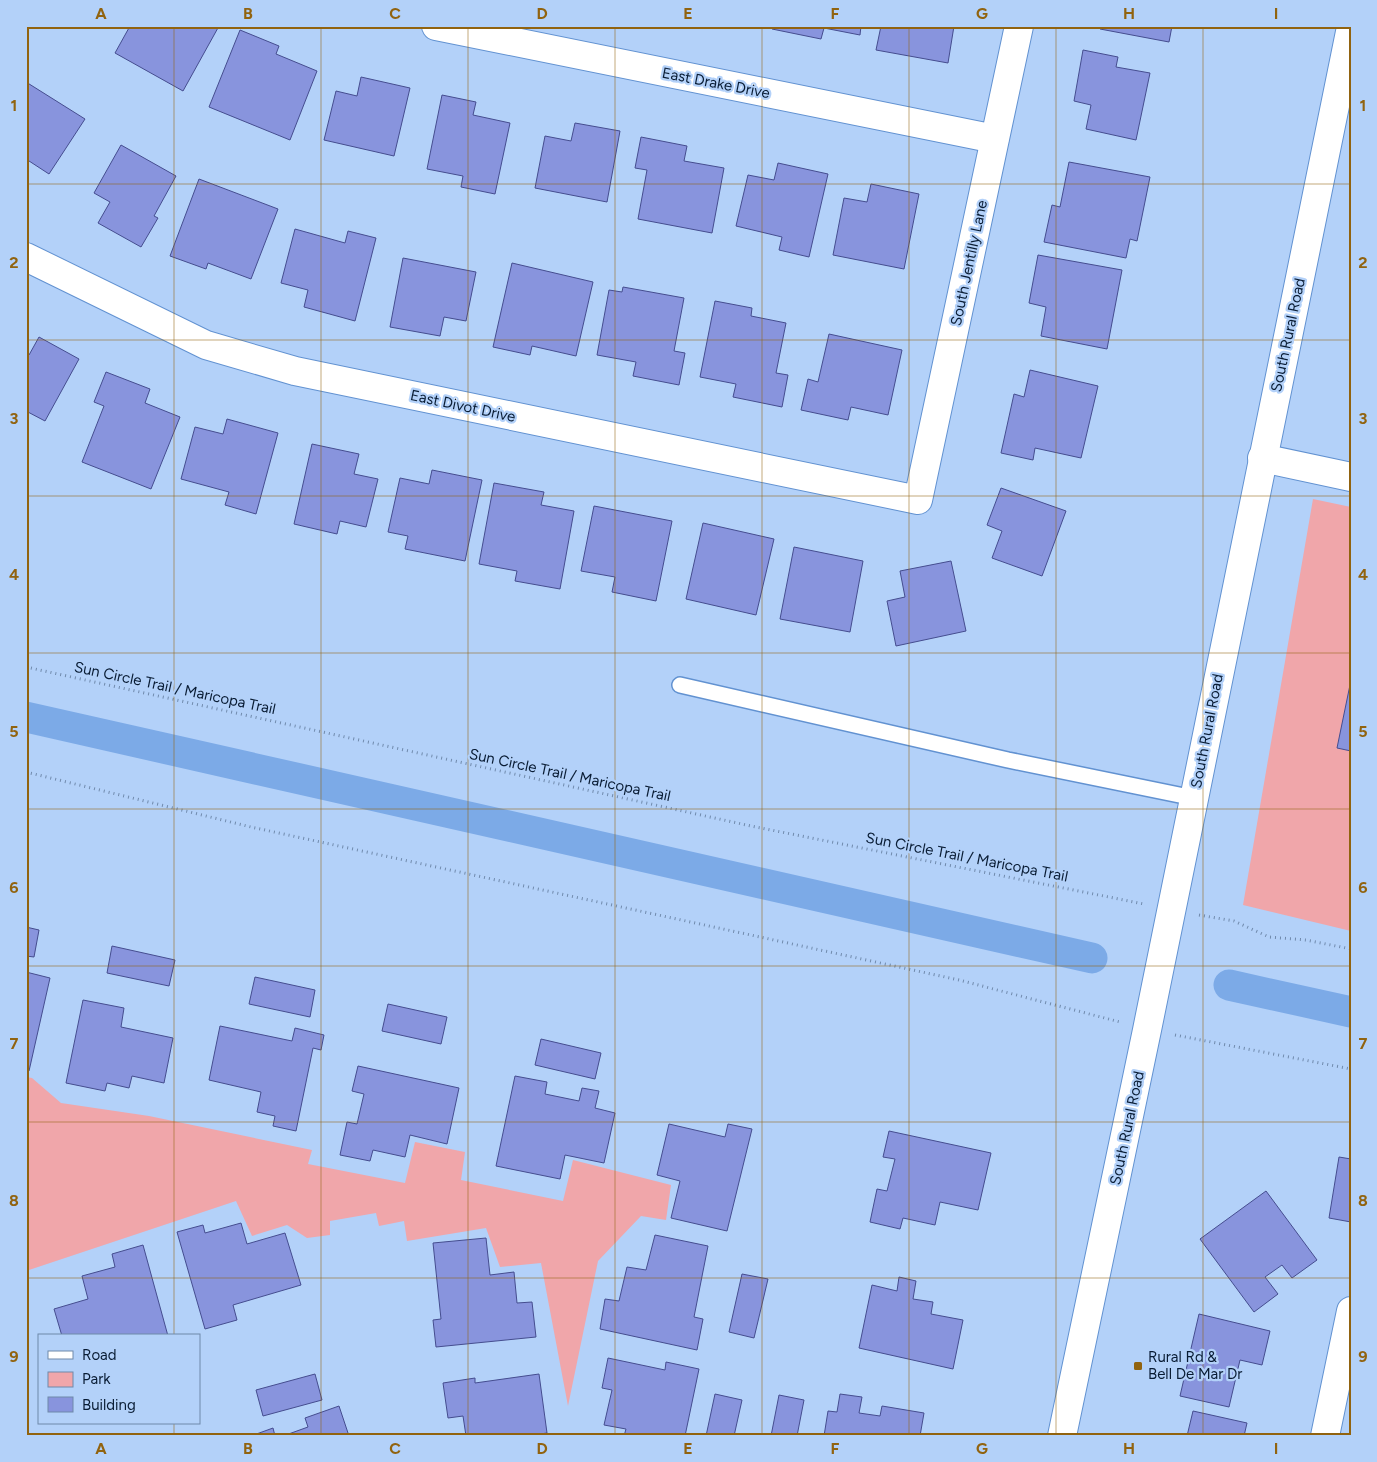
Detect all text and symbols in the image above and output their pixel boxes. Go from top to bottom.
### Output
text: A [95,4,107,23]
text: B [243,4,253,23]
text: C [389,4,401,23]
text: D [536,4,548,23]
text: E [683,4,693,23]
text: F [831,4,840,23]
text: G [976,4,988,23]
text: H [1123,4,1135,23]
text: I [1274,4,1278,23]
street label: East Drake Drive [660,64,772,102]
text: 1 [11,96,17,115]
text: 1 [1360,96,1366,115]
street label: South Jentilly Lane [947,199,991,327]
text: 2 [9,253,19,272]
text: 2 [1358,253,1368,272]
street label: South Rural Road [1267,276,1309,394]
street label: East Divot Drive [409,386,517,426]
text: 3 [10,409,19,428]
text: 3 [1359,409,1368,428]
text: 4 [9,565,19,584]
text: 4 [1358,565,1368,584]
street label: Sun Circle Trail / Maricopa Trail [73,658,277,718]
street label: South Rural Road [1187,672,1227,790]
text: 5 [9,722,19,741]
text: 5 [1358,722,1368,741]
street label: Sun Circle Trail / Maricopa Trail [468,745,672,805]
street label: Sun Circle Trail / Maricopa Trail [864,829,1070,885]
text: 6 [9,878,19,897]
text: 6 [1358,878,1368,897]
text: 7 [10,1034,19,1053]
text: 7 [1359,1034,1368,1053]
street label: South Rural Road [1106,1069,1148,1187]
text: 8 [9,1191,19,1210]
text: 8 [1358,1191,1368,1210]
legend [38,1334,200,1424]
text: Road [82,1346,117,1364]
text: 9 [9,1347,19,1366]
text: 9 [1358,1347,1368,1366]
place label: Rural Rd & Bell De Mar Dr [1148,1348,1242,1383]
marker: Rural Rd & Bell De Mar Dr [1132,1360,1144,1372]
text: Park [82,1370,111,1388]
text: Building [82,1396,136,1414]
text: A [95,1439,107,1458]
text: B [243,1439,253,1458]
text: C [389,1439,401,1458]
text: D [536,1439,548,1458]
text: E [683,1439,693,1458]
text: F [831,1439,840,1458]
text: G [976,1439,988,1458]
text: H [1123,1439,1135,1458]
text: I [1274,1439,1278,1458]

